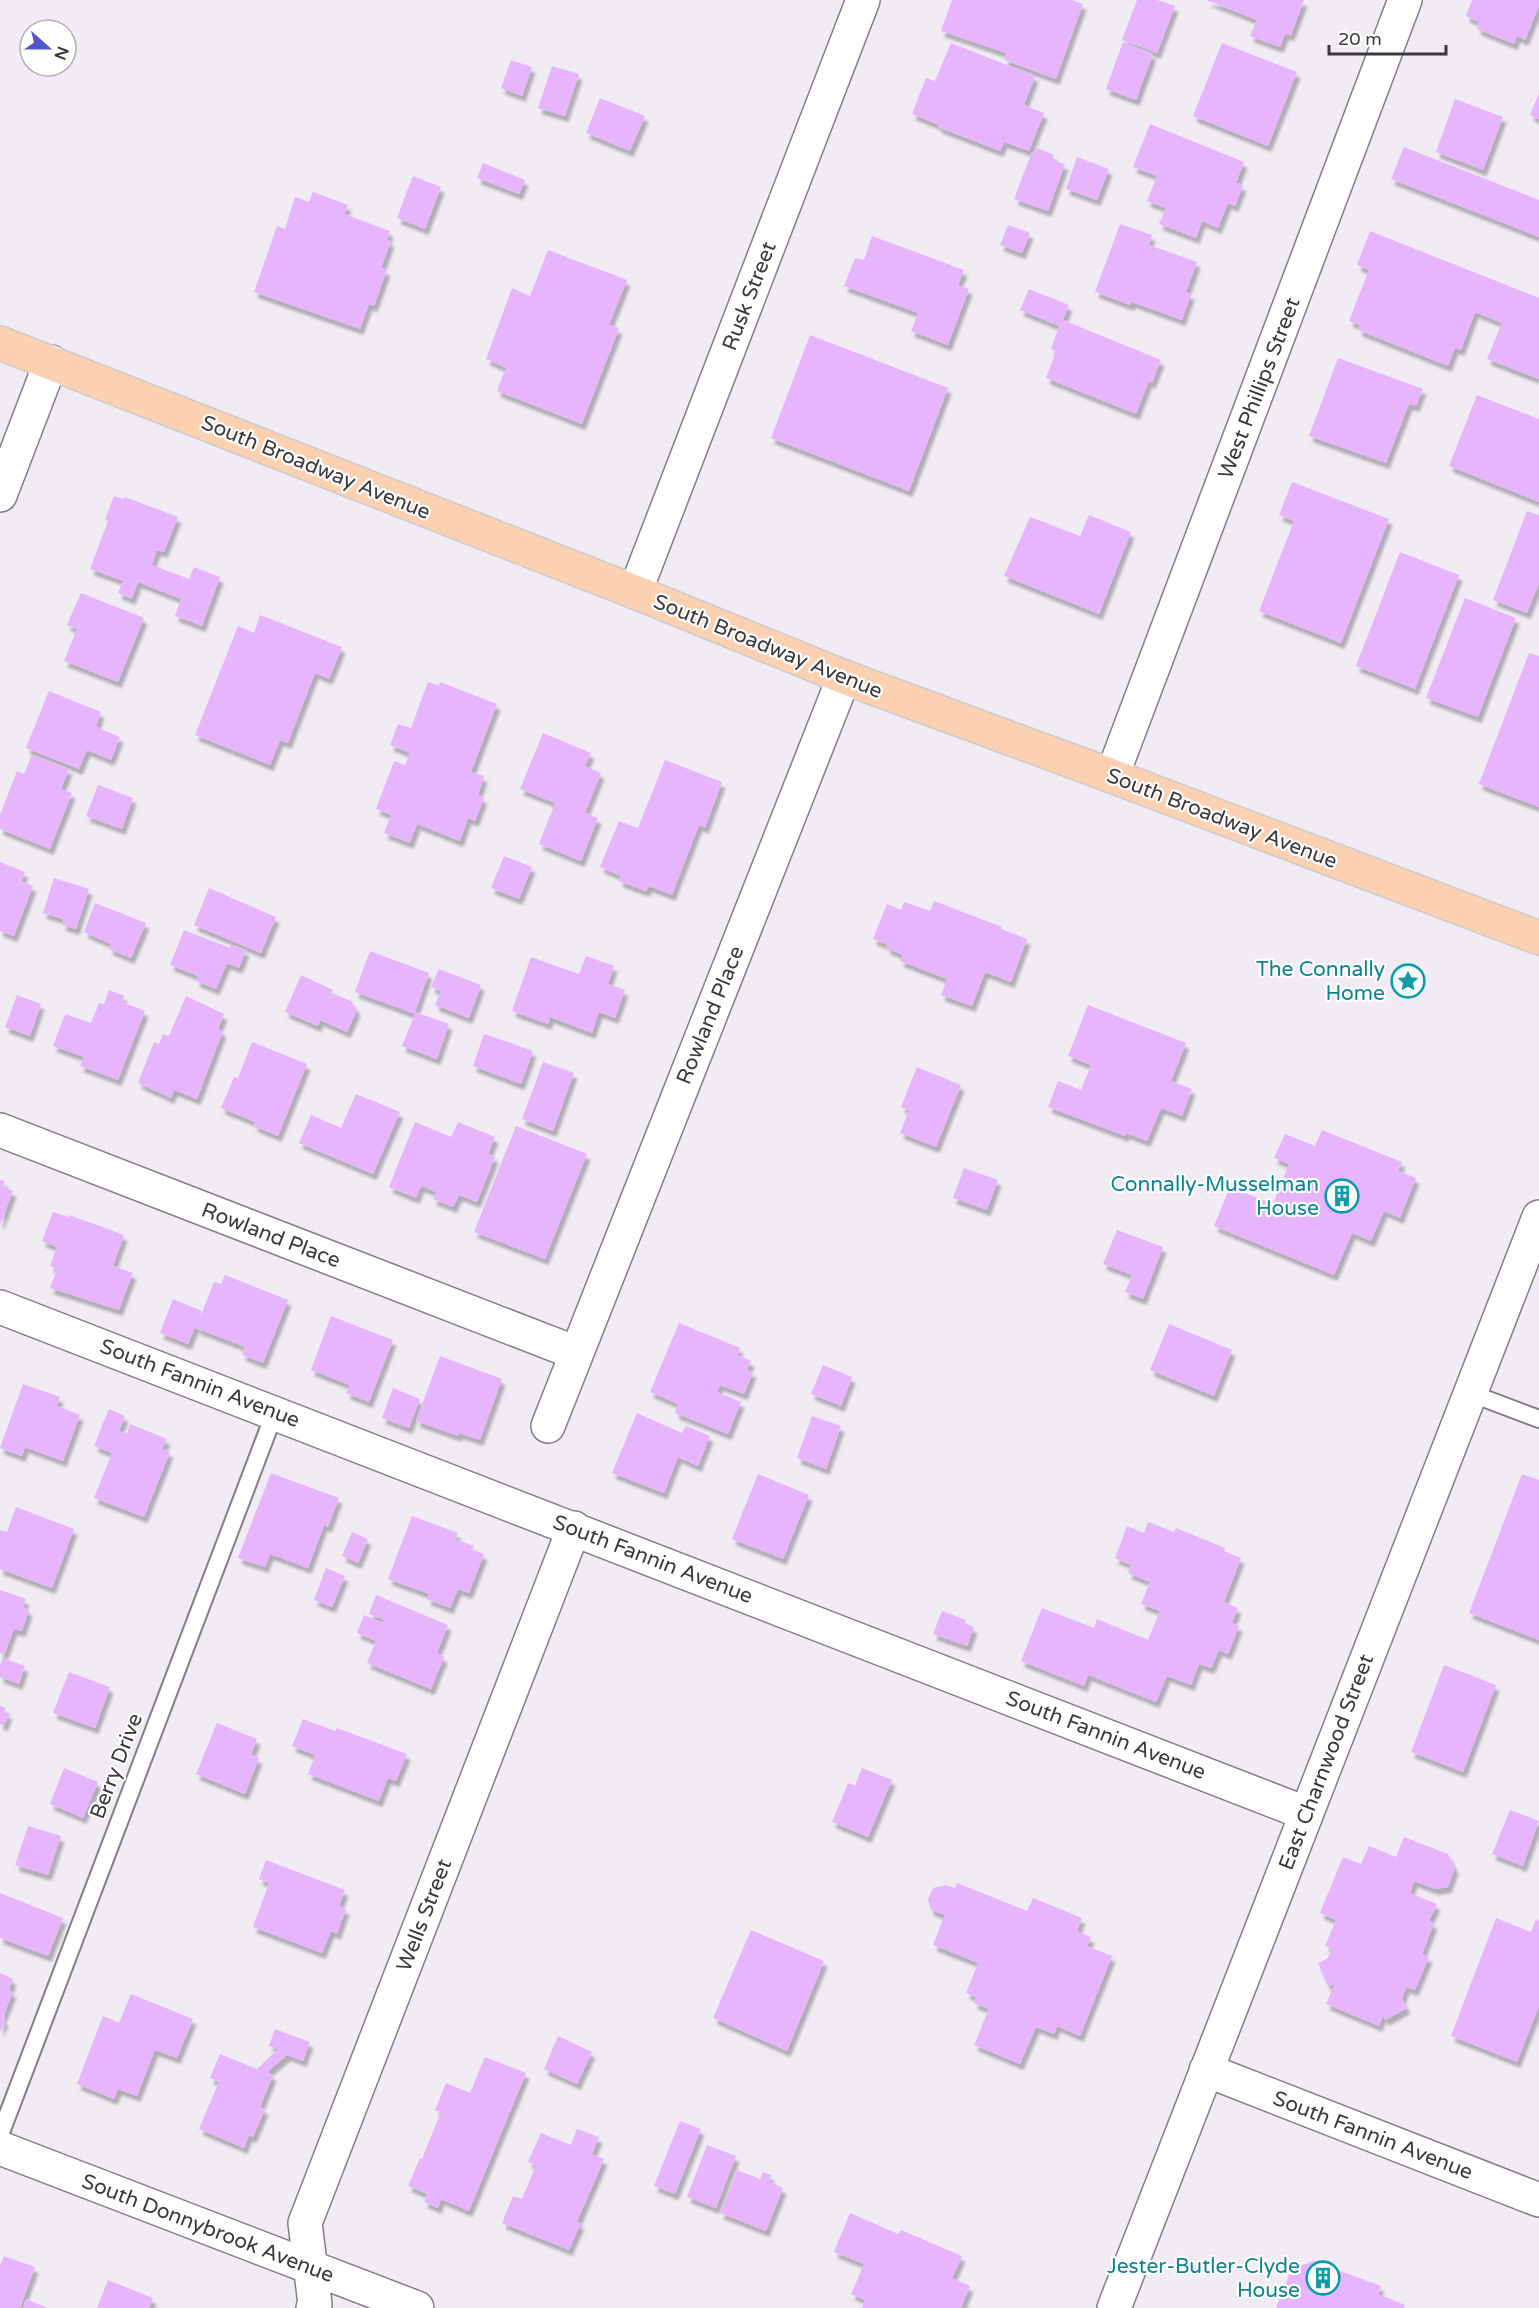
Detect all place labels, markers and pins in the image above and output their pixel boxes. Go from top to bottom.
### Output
place label: The Connally Home [1256,957,1385,1006]
place icon: The Connally Home [1390,963,1426,999]
place label: Connally-Musselman House [1111,1172,1319,1221]
building icon: Connally-Musselman House [1324,1178,1360,1214]
place label: Jester-Butler-Clyde House [1107,2254,1300,2303]
building icon: Jester-Butler-Clyde House [1305,2260,1341,2296]

